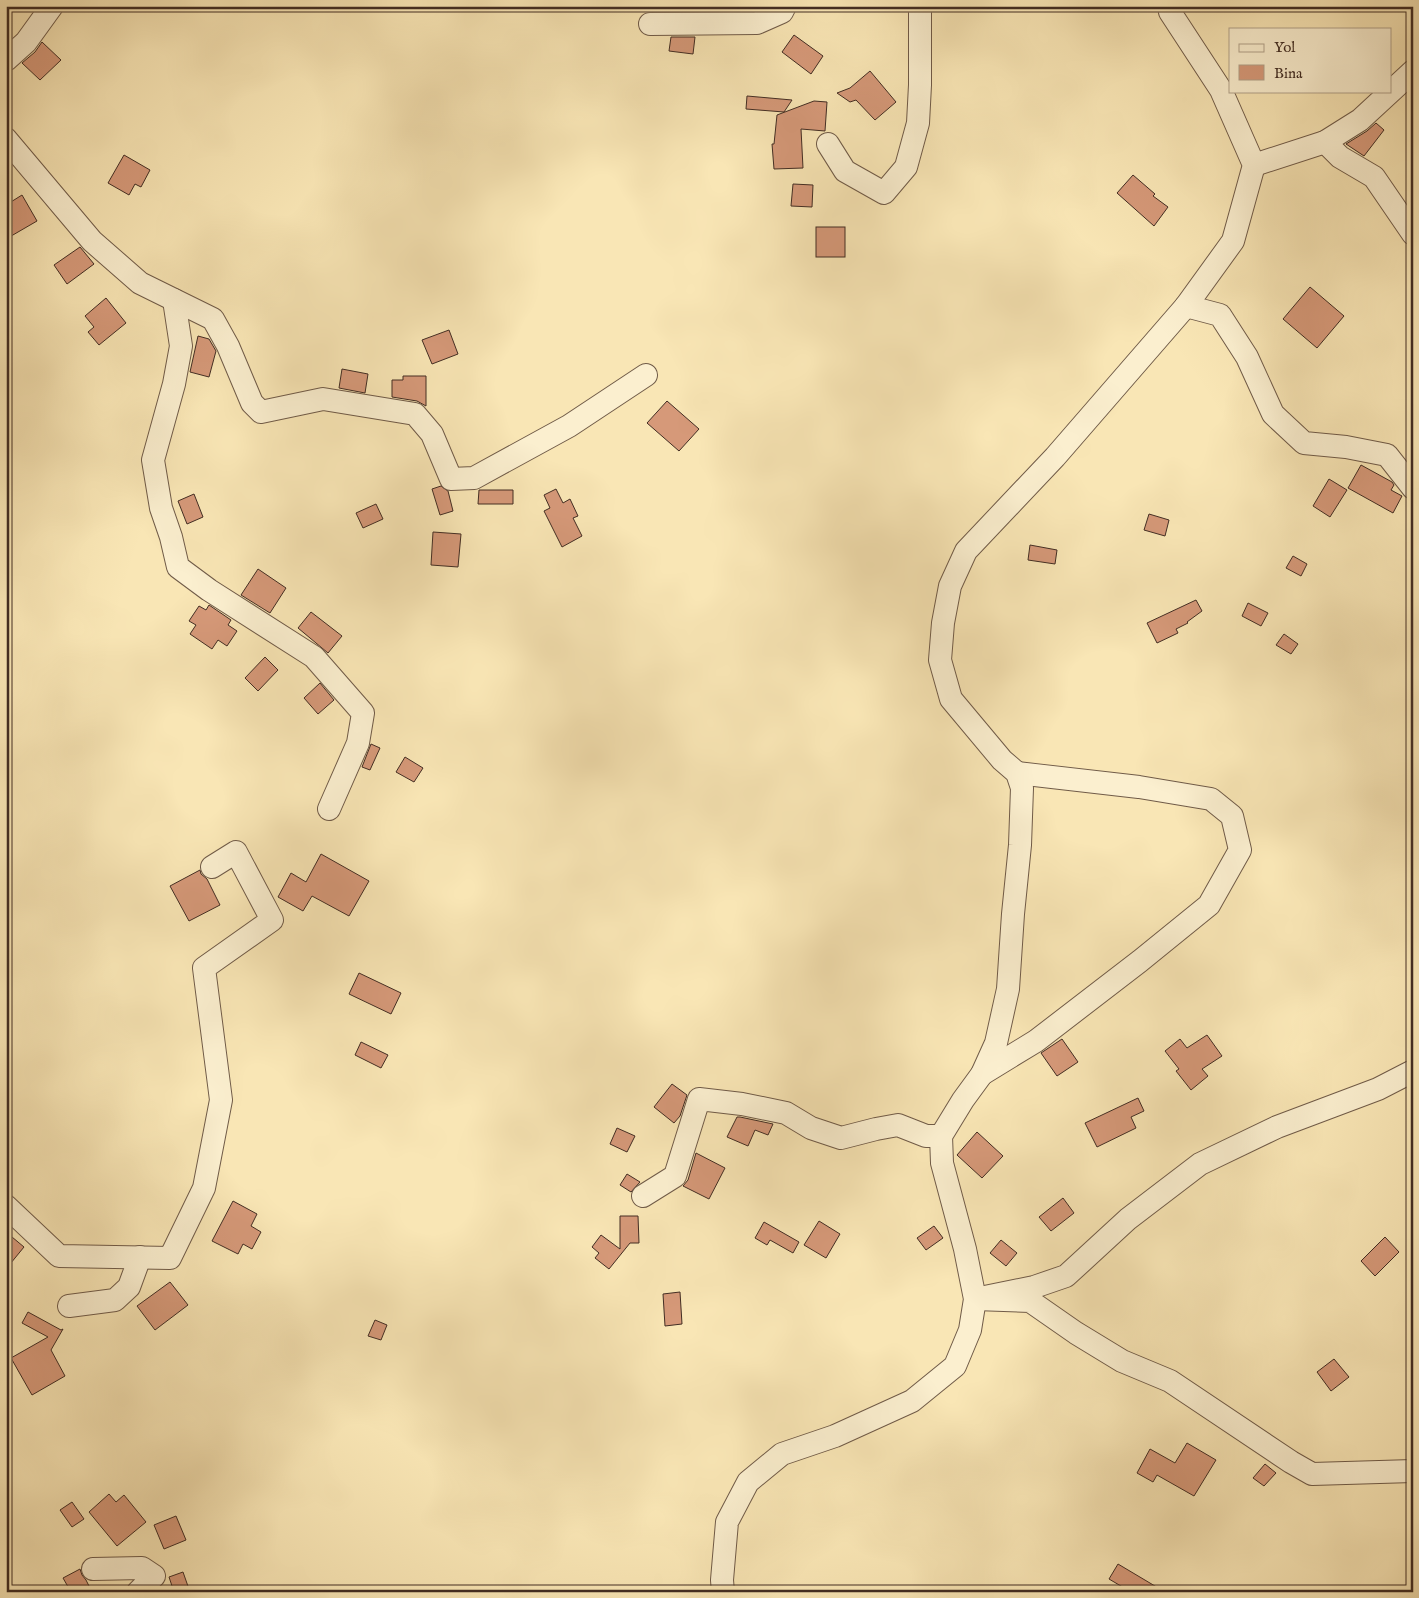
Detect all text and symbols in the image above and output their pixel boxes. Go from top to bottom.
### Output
legend [1229,28,1392,92]
text: Yol [1274,38,1296,57]
text: Bina [1274,64,1303,83]

